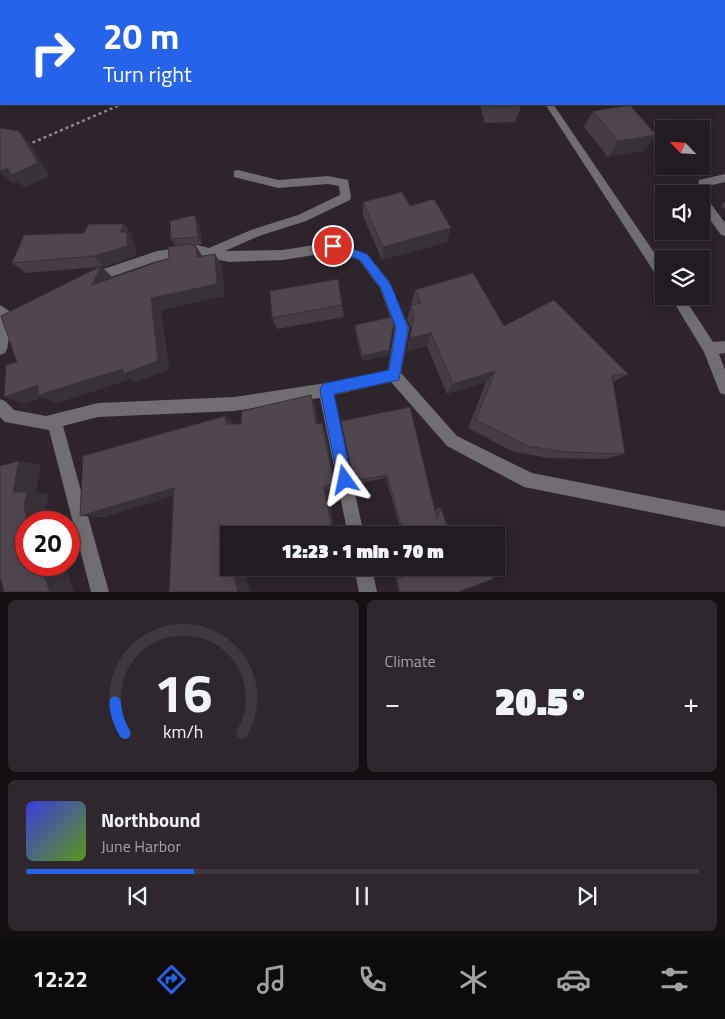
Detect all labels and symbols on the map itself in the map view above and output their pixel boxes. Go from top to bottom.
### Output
north arrow [655,120,710,175]
pin [312,225,354,267]
position arrow [318,453,370,505]
speed limit sign: 20 [15,511,80,576]

